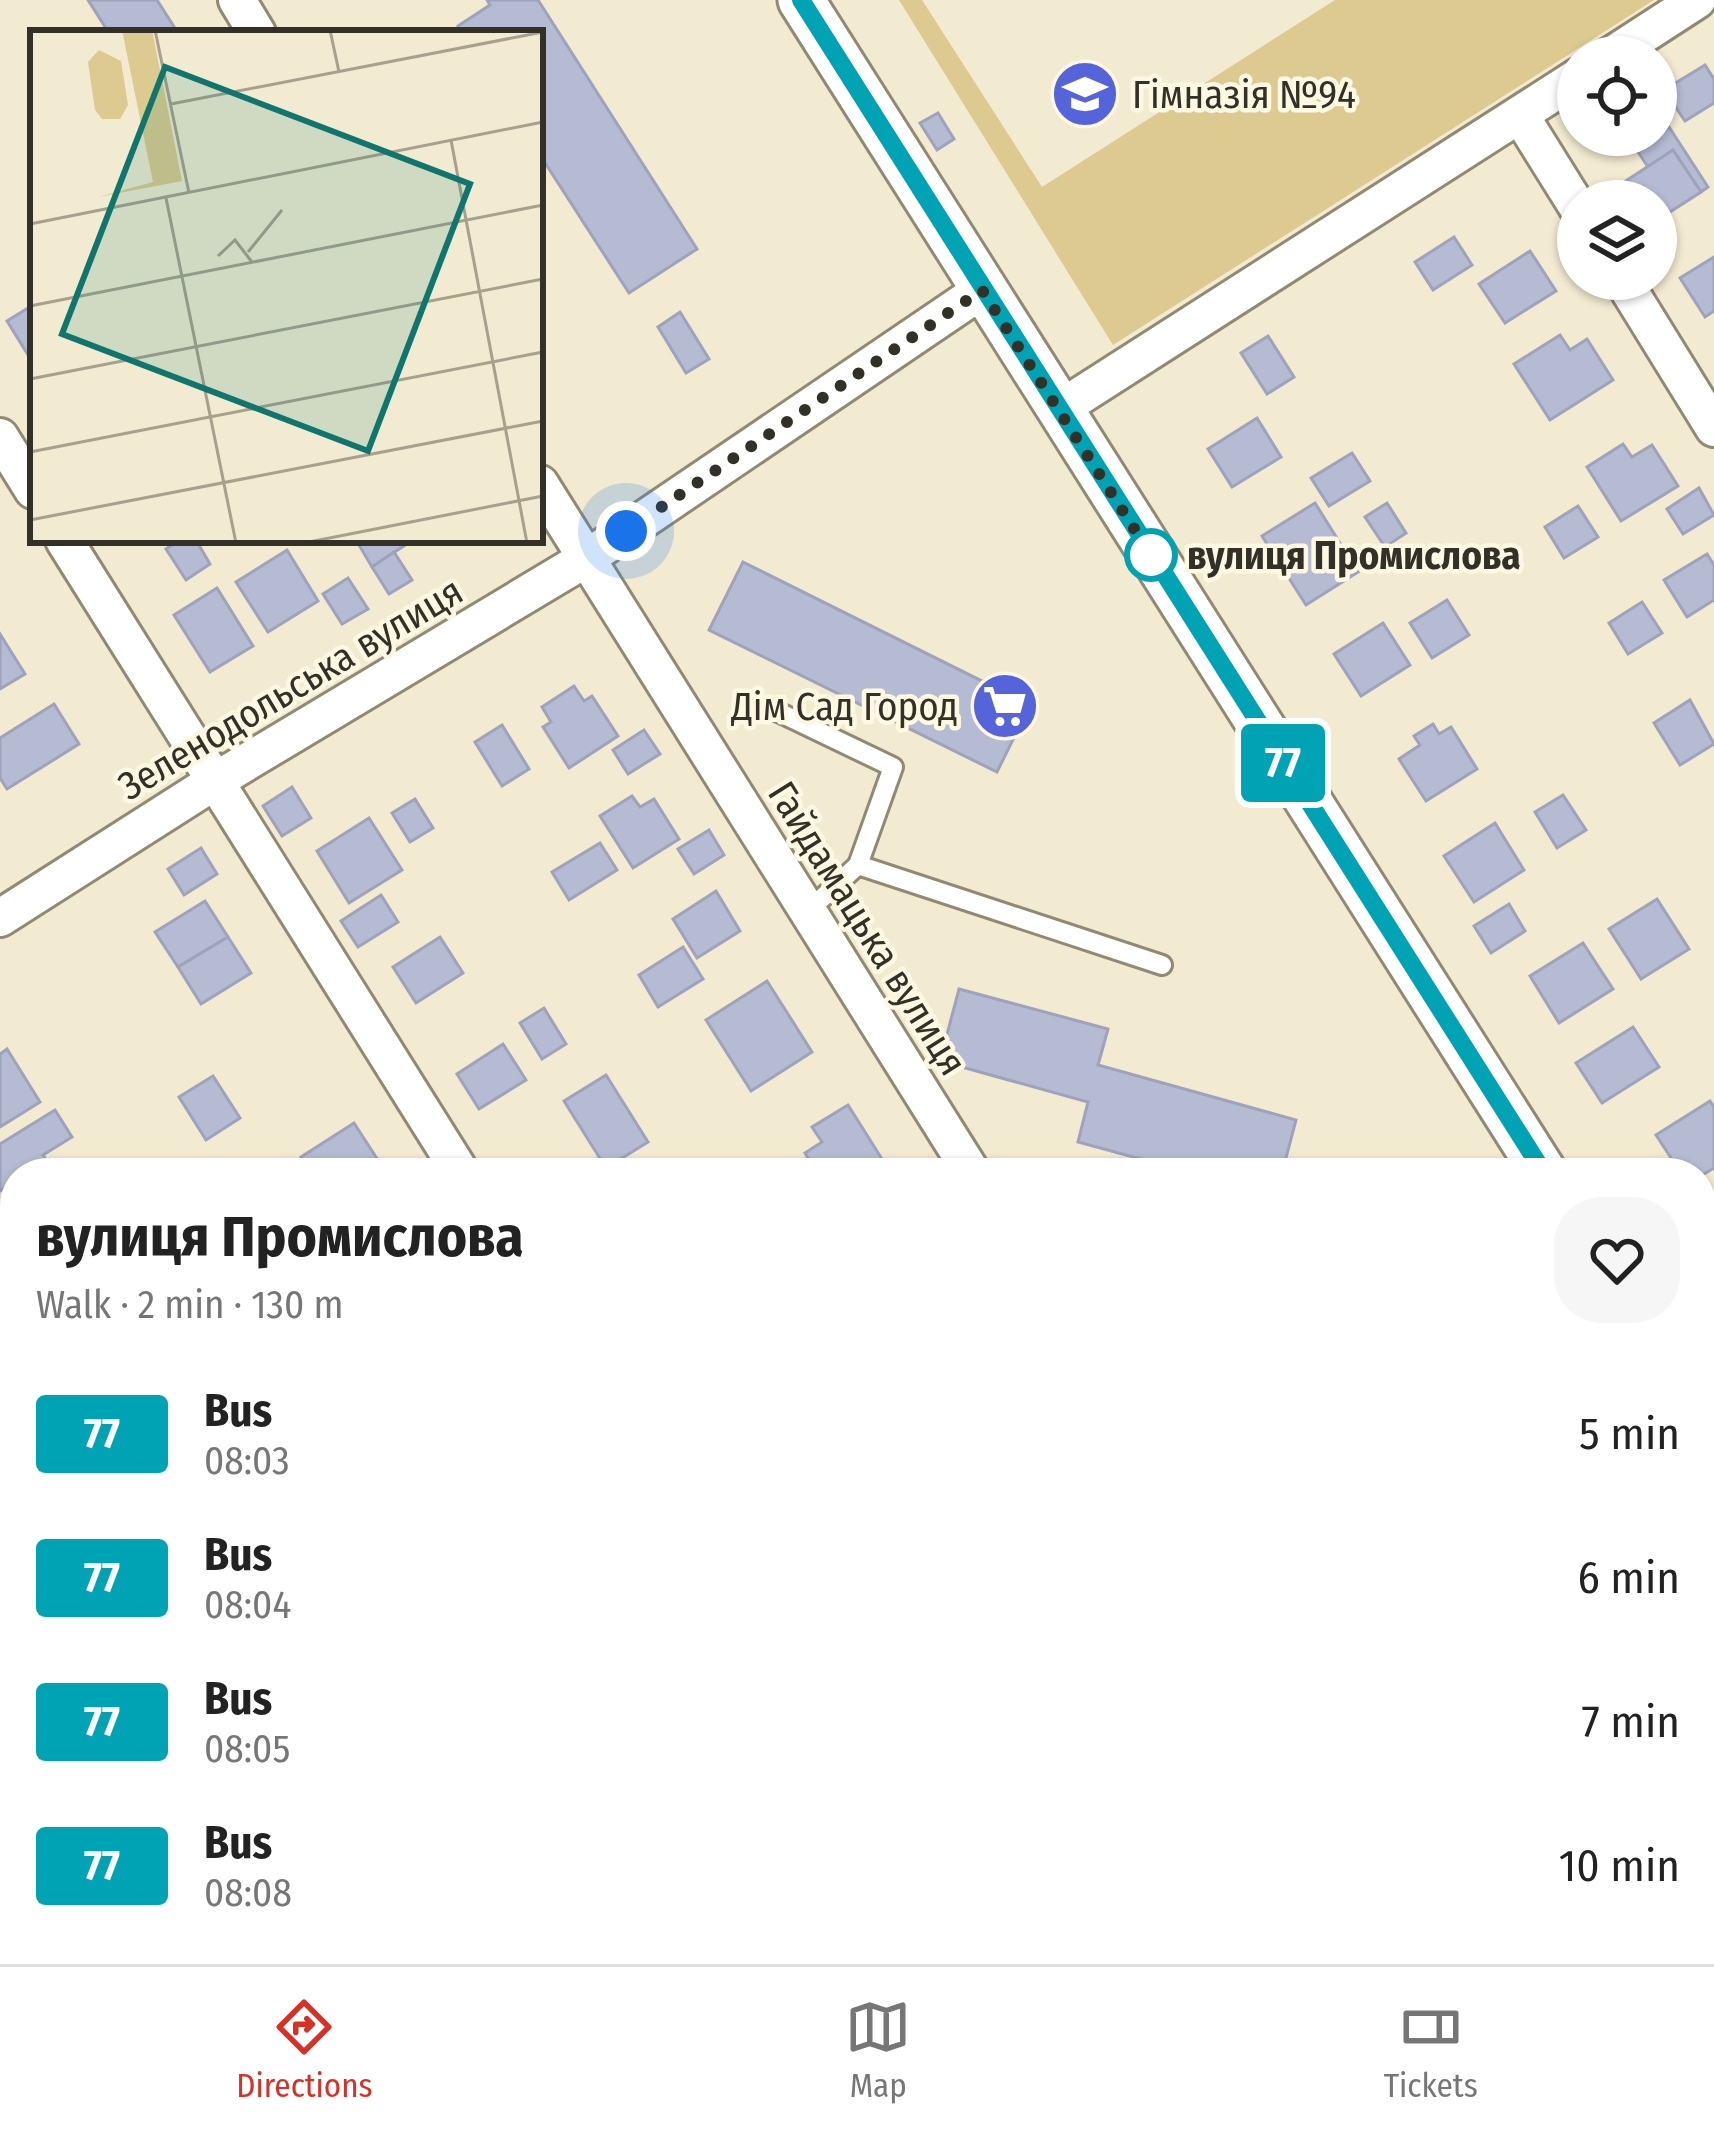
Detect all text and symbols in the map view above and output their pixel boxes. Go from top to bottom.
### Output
inset map [30,30,543,543]
map controls [1557,36,1677,300]
button: locate [1557,36,1677,156]
school or university icon: Гімназія №94 [1050,59,1120,129]
place label: Гімназія №94 [1132,72,1356,118]
button: layers [1557,180,1677,300]
your location [596,501,656,561]
marker: вулиця Промислова [1126,530,1176,580]
place label: вулиця Промислова [1187,533,1521,579]
street label: Зеленодольська вулиця [110,568,471,810]
supermarket icon: Дім Сад Город [970,671,1040,741]
place label: Дім Сад Город [730,684,958,730]
line badge: 77 [1229,724,1337,802]
text: 77 [1265,738,1301,788]
street label: Гайдамацька вулиця [758,773,976,1084]
button: heart [1554,1197,1680,1323]
text: вулиця Промислова [36,1203,524,1271]
text: Walk · 2 min · 130 m [36,1282,343,1328]
text: Bus [204,1384,272,1438]
text: 5 min [1579,1407,1680,1461]
text: 77 [84,1409,120,1459]
text: 08:03 [204,1438,290,1484]
text: Bus [204,1528,272,1582]
text: 6 min [1577,1551,1680,1605]
text: 77 [84,1553,120,1603]
text: 08:04 [204,1582,291,1628]
text: Bus [204,1672,272,1726]
text: 7 min [1582,1695,1680,1749]
text: 77 [84,1697,120,1747]
text: 08:05 [204,1726,290,1772]
text: Bus [204,1816,272,1870]
text: 10 min [1559,1839,1680,1893]
text: 77 [84,1841,120,1891]
text: 08:08 [204,1870,292,1916]
tab: Directions [236,1994,373,2106]
tab: Map [845,1994,911,2106]
tab: Tickets [1384,1994,1478,2106]

